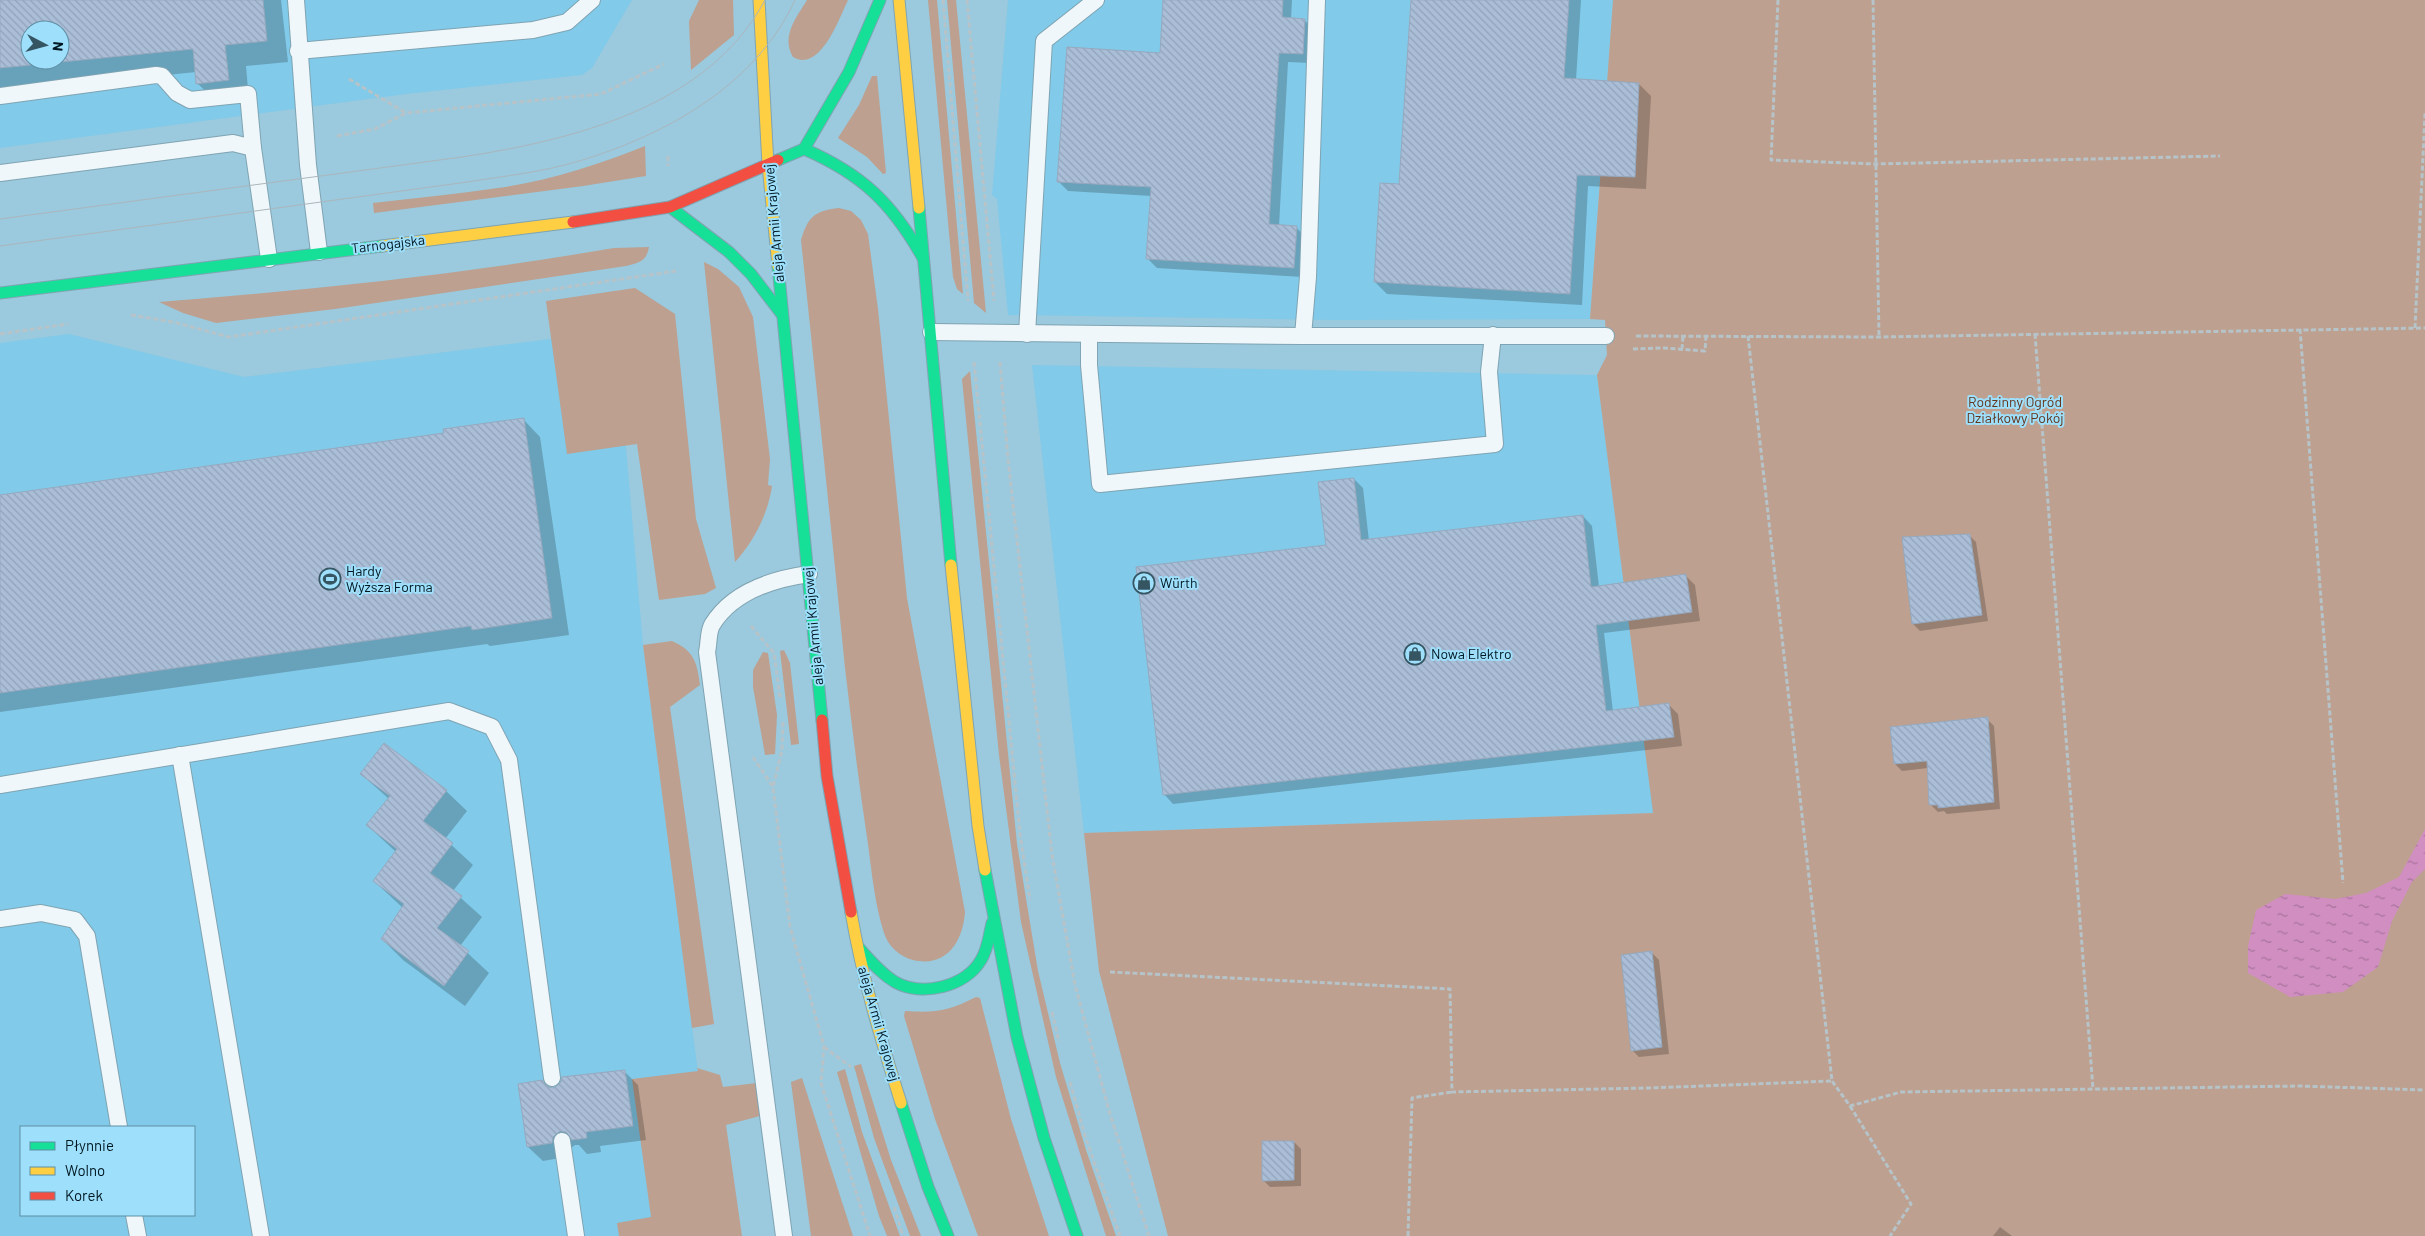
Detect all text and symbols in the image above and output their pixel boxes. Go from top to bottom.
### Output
north arrow [20,20,70,70]
text: N [49,41,67,52]
street label: aleja Armii Krajowej [760,163,787,283]
street label: Tarnogajska [350,231,426,256]
park label: Rodzinny Ogród Działkowy Pokój [1966,393,2064,426]
place label: Hardy Wyższa Forma [346,562,433,595]
street label: aleja Armii Krajowej [799,566,826,686]
sports icon: Hardy Wyższa Forma [318,567,342,591]
shop icon: Würth [1132,571,1156,595]
place label: Würth [1160,574,1198,591]
shop icon: Nowa Elektro [1403,642,1427,666]
place label: Nowa Elektro [1431,645,1512,662]
street label: aleja Armii Krajowej [855,964,904,1083]
legend [20,1126,195,1216]
text: Płynnie [65,1136,114,1154]
text: Wolno [65,1161,105,1179]
text: Korek [65,1186,103,1204]

